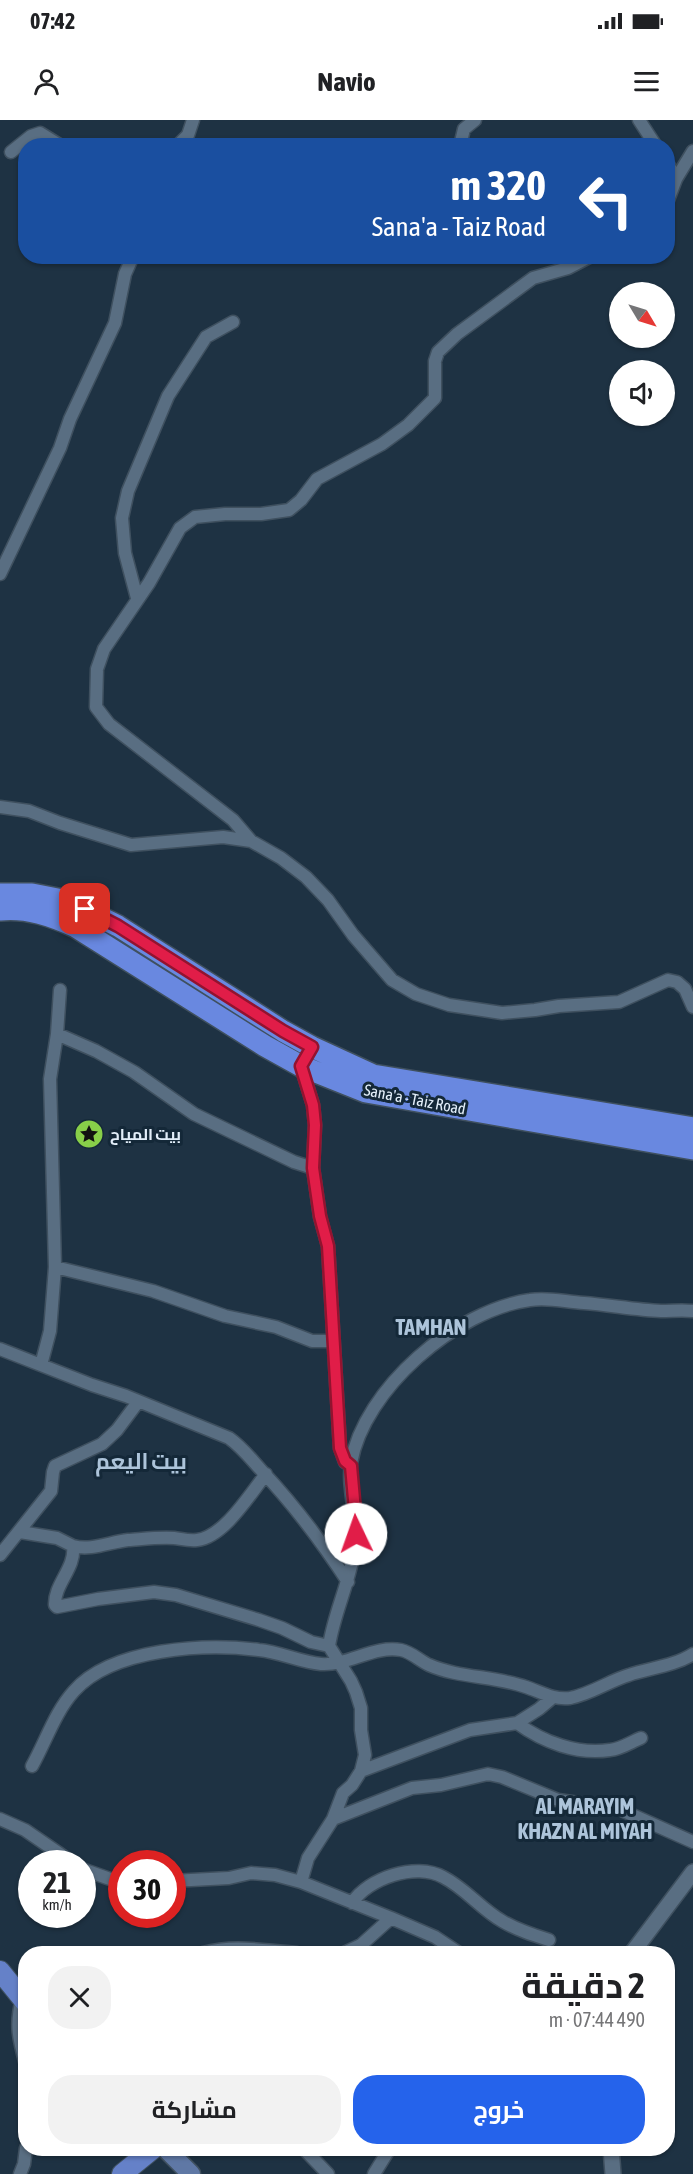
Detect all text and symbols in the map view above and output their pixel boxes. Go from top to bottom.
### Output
text: 07:42 [30,8,75,34]
icon: person [30,65,63,98]
icon: menu [630,65,663,98]
text: Navio [317,66,376,97]
text: 320 m [451,161,546,209]
icon: left [567,162,645,240]
text: Sana'a - Taiz Road [372,211,546,242]
north arrow [609,282,675,348]
map controls [609,282,675,426]
button: sound [609,360,675,426]
pin [59,883,110,934]
icon: arrive [68,892,101,925]
street label: Sana'a - Taiz Road [363,1080,467,1118]
place icon: بيت المياح [73,1118,105,1150]
place label: بيت المياح [110,1125,181,1145]
district label: TAMHAN [396,1314,466,1340]
district label: بيت اليعم [95,1448,187,1477]
position arrow [324,1502,388,1566]
district label: AL MARAYIM KHAZN AL MIYAH [517,1793,653,1844]
speed limit sign: 30 [108,1850,186,1928]
text: 21 [43,1865,71,1899]
text: km/h [42,1896,72,1913]
text: 2 دقيقة [521,1964,645,2006]
button: close [48,1966,111,2029]
text: 490 m · 07:44 [549,2008,645,2031]
button: مشاركة [48,2075,341,2144]
button: خروج [353,2075,645,2144]

